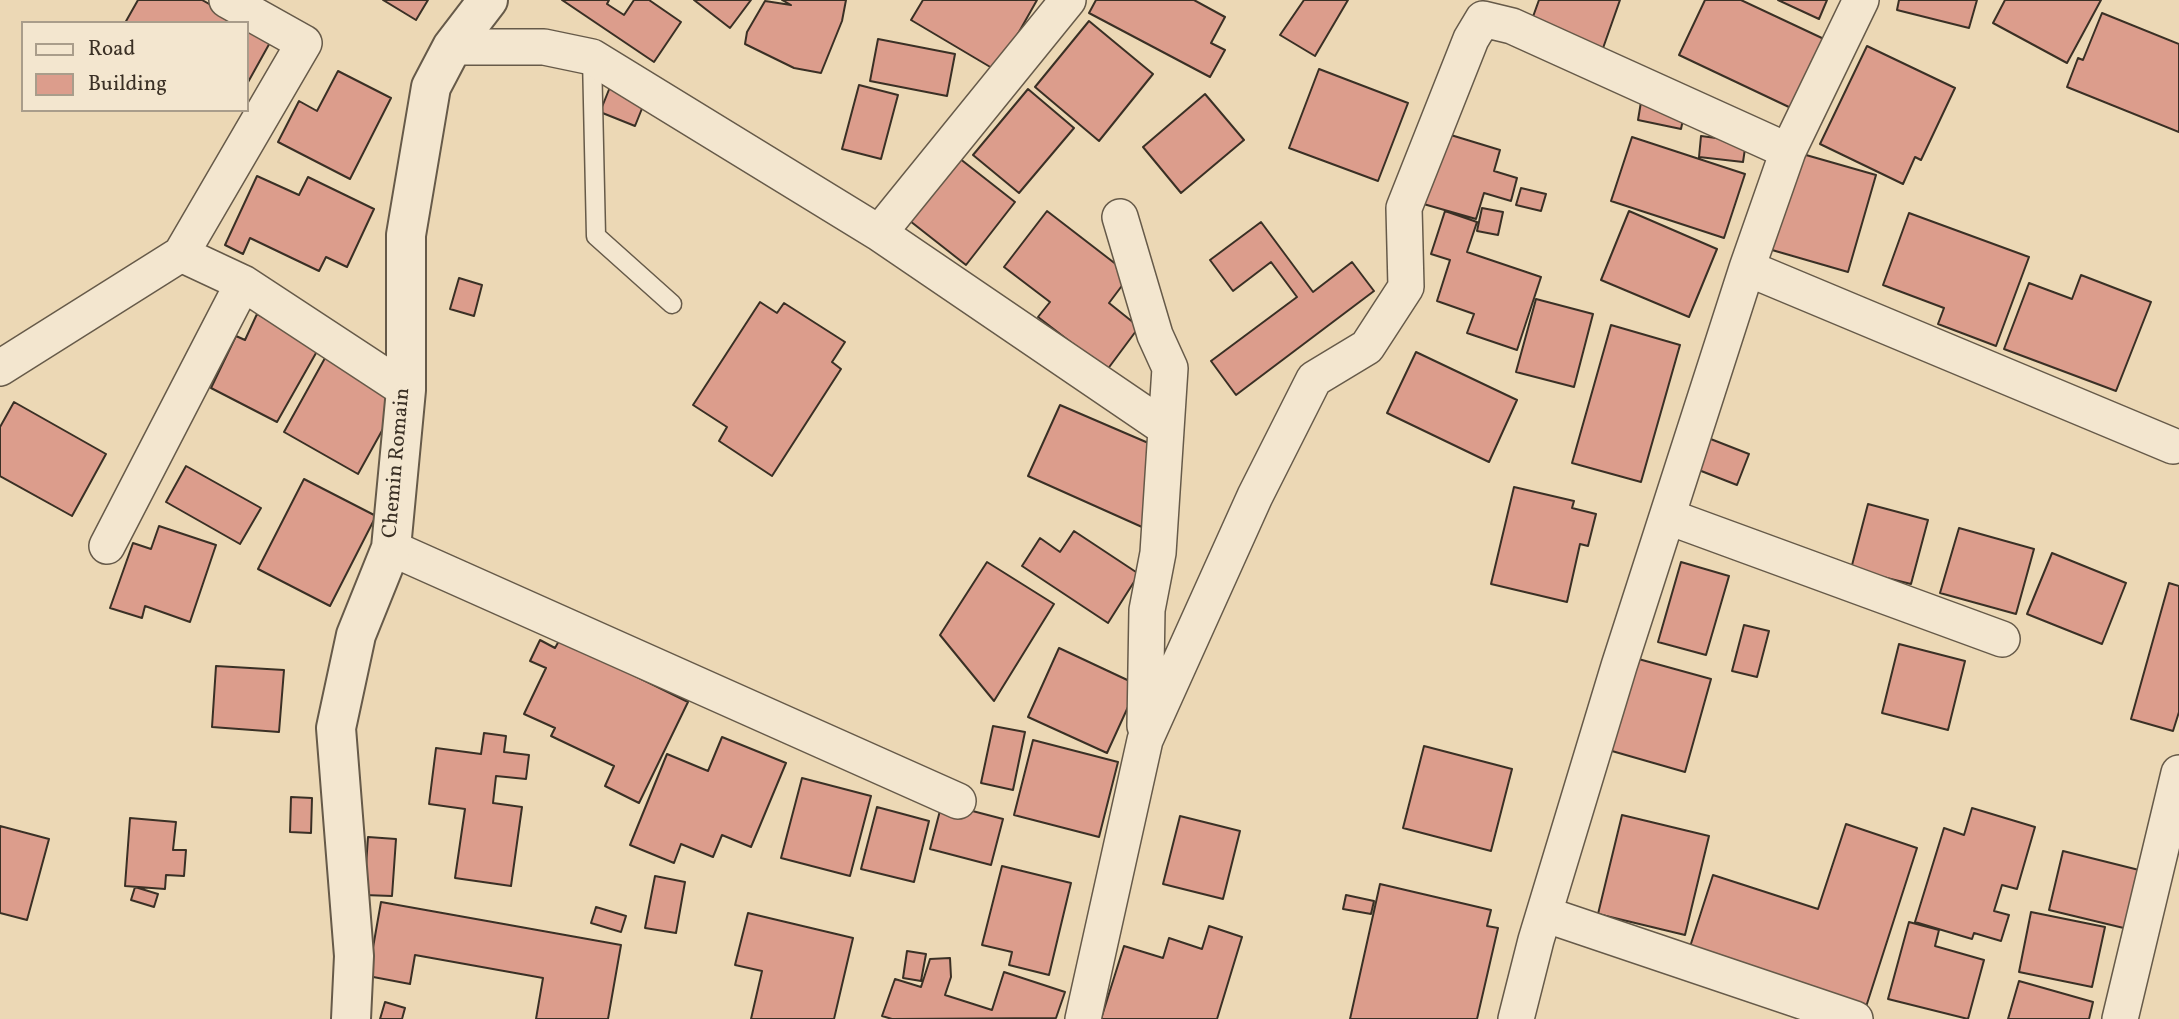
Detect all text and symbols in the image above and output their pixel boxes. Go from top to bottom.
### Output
legend [21,21,248,112]
text: Road [88,35,135,64]
text: Building [88,70,167,99]
street label: Chemin Romain [379,387,417,539]

